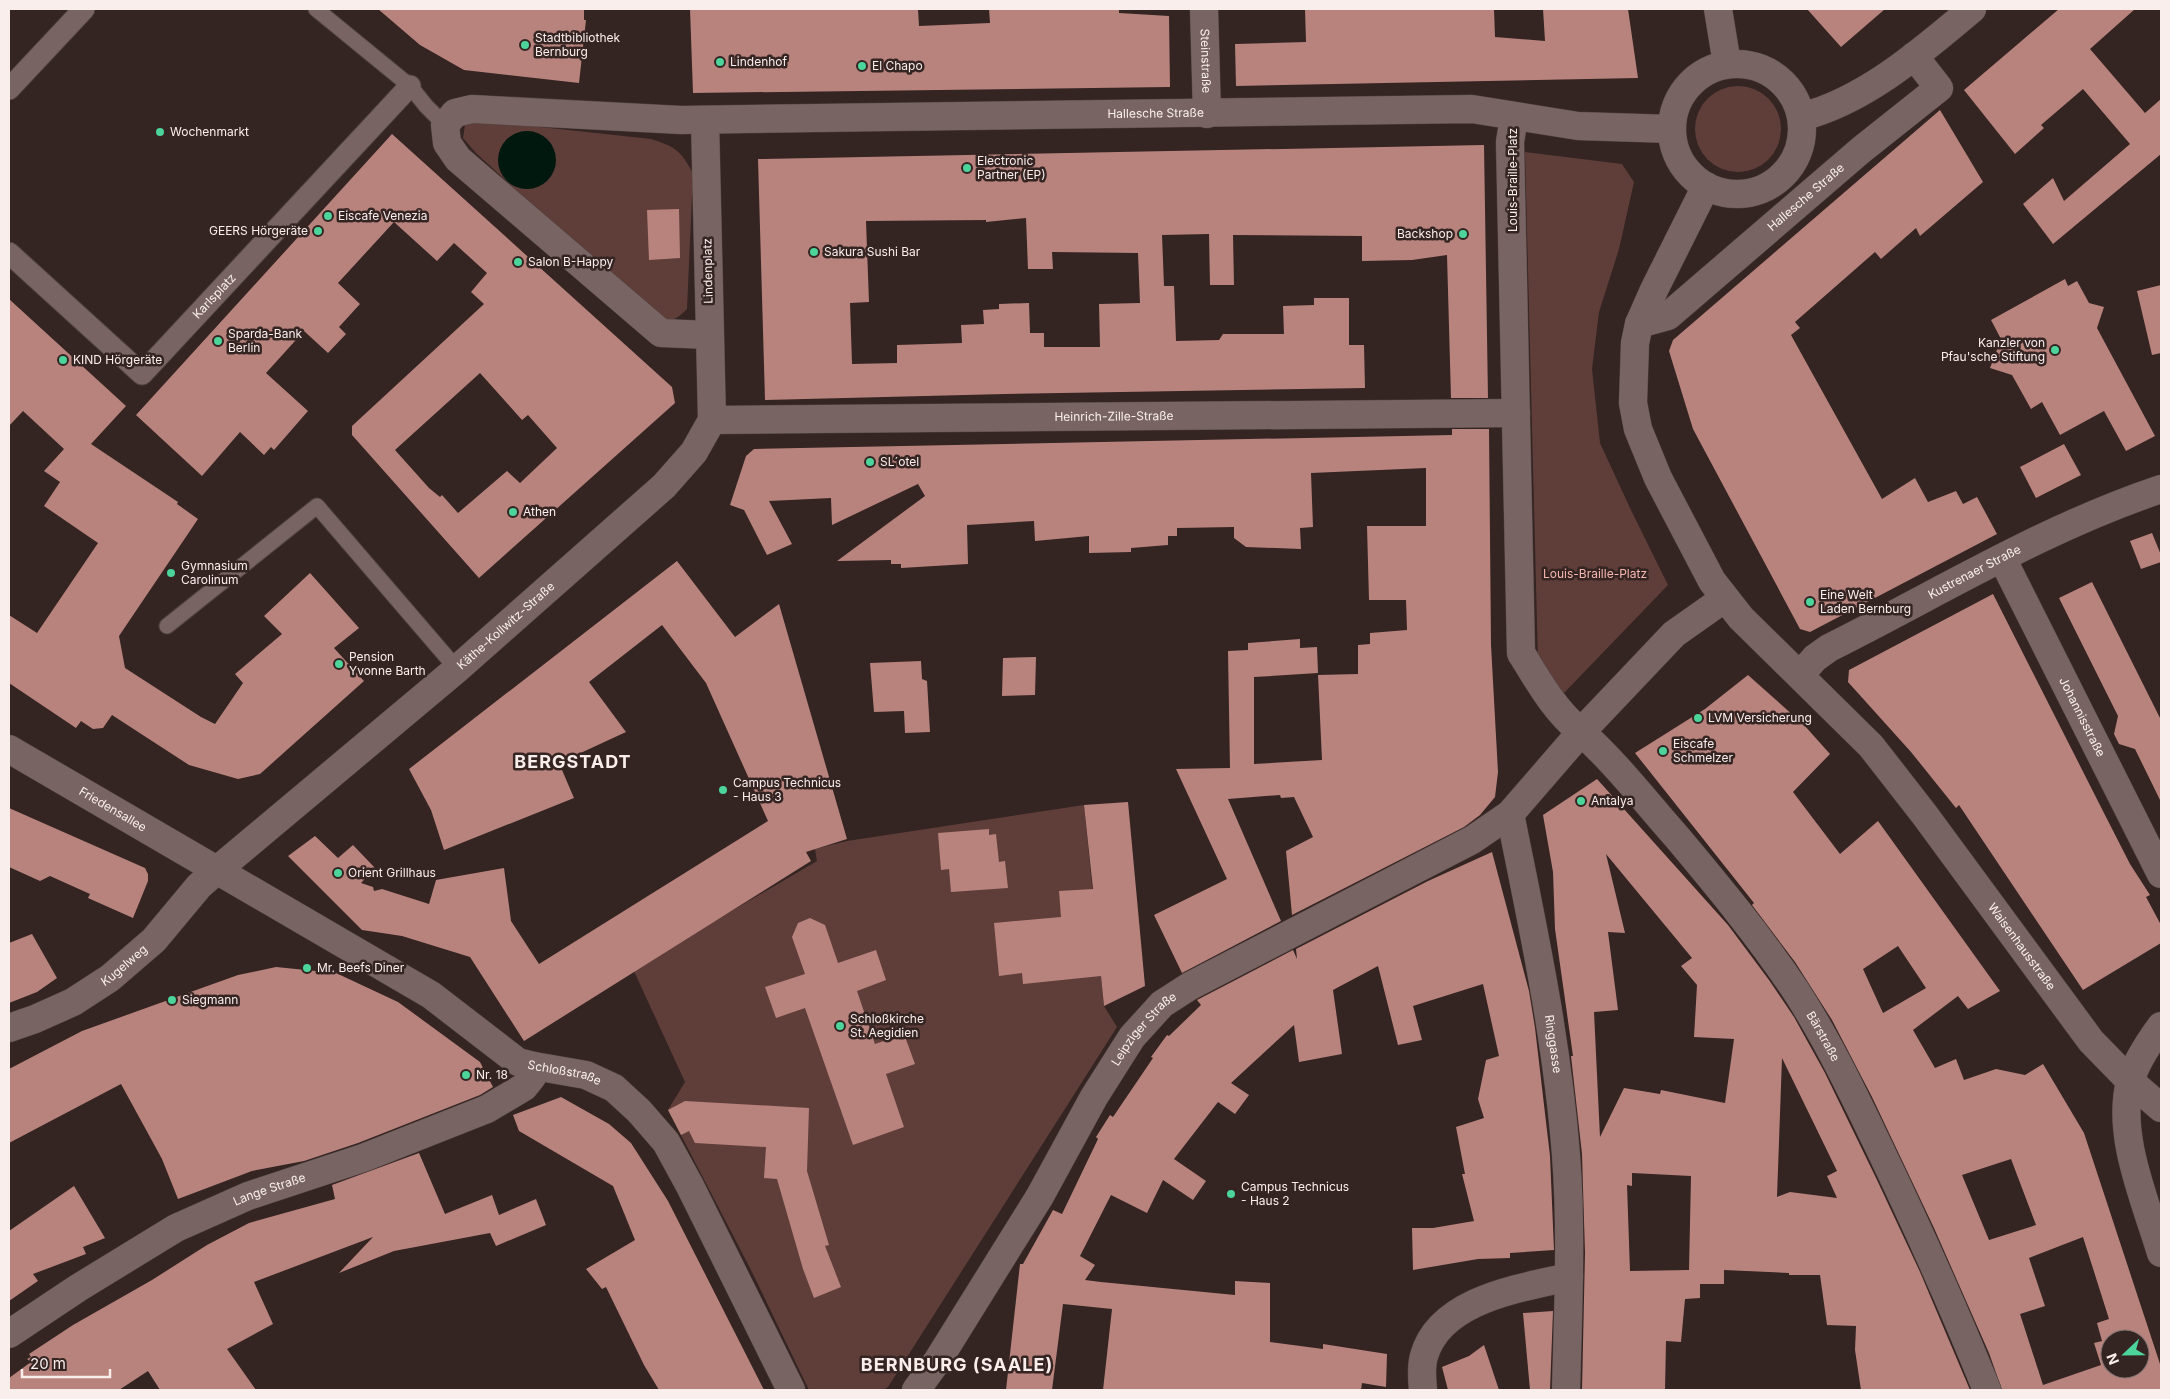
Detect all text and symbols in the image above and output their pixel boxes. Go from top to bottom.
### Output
street label: Steinstraße [1198,29,1214,93]
place label: Stadtbibliothek Bernburg [535,30,620,59]
marker: Stadtbibliothek Bernburg [519,39,531,51]
place label: Lindenhof [730,54,788,69]
marker: Lindenhof [714,56,726,68]
place label: El Chapo [872,58,923,73]
marker: El Chapo [856,60,868,72]
street label: Hallesche Straße [1107,105,1204,121]
place label: Wochenmarkt [170,124,249,139]
marker: Wochenmarkt [154,126,166,138]
street label: Louis-Braille-Platz [1505,128,1520,232]
place label: Electronic Partner (EP) [977,153,1046,182]
street label: Hallesche Straße [1764,160,1847,234]
marker: Electronic Partner (EP) [961,162,973,174]
place label: Eiscafe Venezia [338,208,427,223]
marker: Eiscafe Venezia [322,210,334,222]
place label: GEERS Hörgeräte [209,223,308,238]
marker: GEERS Hörgeräte [312,225,324,237]
place label: Backshop [1397,226,1453,241]
marker: Backshop [1457,228,1469,240]
street label: Lindenplatz [699,238,716,304]
place label: Sakura Sushi Bar [824,244,921,259]
marker: Sakura Sushi Bar [808,246,820,258]
place label: Salon B-Happy [528,254,613,269]
marker: Salon B-Happy [512,256,524,268]
street label: Karlsplatz [189,270,239,322]
place label: Sparda-Bank Berlin [228,326,303,355]
marker: Sparda-Bank Berlin [212,335,224,347]
place label: Kanzler von Pfau'sche Stiftung [1941,335,2045,364]
marker: Kanzler von Pfau'sche Stiftung [2049,344,2061,356]
place label: KIND Hörgeräte [73,352,162,367]
marker: KIND Hörgeräte [57,354,69,366]
street label: Heinrich-Zille-Straße [1054,408,1174,424]
place label: SL´otel [880,454,919,469]
marker: SL´otel [864,456,876,468]
place label: Athen [523,504,556,519]
marker: Athen [507,506,519,518]
street label: Kustrenaer Straße [1925,541,2023,602]
place label: Gymnasium Carolinum [181,558,248,587]
park label: Louis-Braille-Platz [1543,566,1647,581]
marker: Gymnasium Carolinum [165,567,177,579]
street label: Käthe-Kollwitz-Straße [454,578,557,673]
place label: Eine Welt Laden Bernburg [1820,587,1911,616]
marker: Eine Welt Laden Bernburg [1804,596,1816,608]
place label: Pension Yvonne Barth [349,649,426,678]
marker: Pension Yvonne Barth [333,658,345,670]
street label: Johannisstraße [2056,674,2109,759]
place label: LVM Versicherung [1708,710,1812,725]
marker: LVM Versicherung [1692,712,1704,724]
place label: Eiscafe Schmelzer [1673,736,1734,765]
marker: Eiscafe Schmelzer [1657,745,1669,757]
district label: BERGSTADT [514,751,632,772]
place label: Campus Technicus - Haus 3 [733,775,841,804]
street label: Friedensallee [76,783,149,835]
marker: Campus Technicus - Haus 3 [717,784,729,796]
place label: Antalya [1591,793,1633,808]
marker: Antalya [1575,795,1587,807]
place label: Orient Grillhaus [348,865,436,880]
marker: Orient Grillhaus [332,867,344,879]
street label: Waisenhausstraße [1985,900,2059,993]
street label: Kugelweg [98,941,150,989]
place label: Mr. Beefs Diner [317,960,405,975]
marker: Mr. Beefs Diner [301,962,313,974]
street label: Leipziger Straße [1108,989,1179,1068]
place label: Siegmann [182,992,238,1007]
marker: Siegmann [166,994,178,1006]
street label: Bärstraße [1803,1008,1843,1064]
place label: Schloßkirche St. Aegidien [850,1011,924,1040]
street label: Ringgasse [1542,1014,1565,1074]
marker: Schloßkirche St. Aegidien [834,1020,846,1032]
street label: Schloßstraße [526,1057,604,1088]
place label: Nr. 18 [476,1067,508,1082]
marker: Nr. 18 [460,1069,472,1081]
street label: Lange Straße [231,1170,307,1209]
place label: Campus Technicus - Haus 2 [1241,1179,1349,1208]
marker: Campus Technicus - Haus 2 [1225,1188,1237,1200]
north arrow [2100,1329,2150,1379]
scale bar [22,1346,110,1378]
text: N [2103,1351,2122,1367]
text: 20 m [30,1354,66,1373]
district label: BERNBURG (SAALE) [861,1354,1053,1375]

